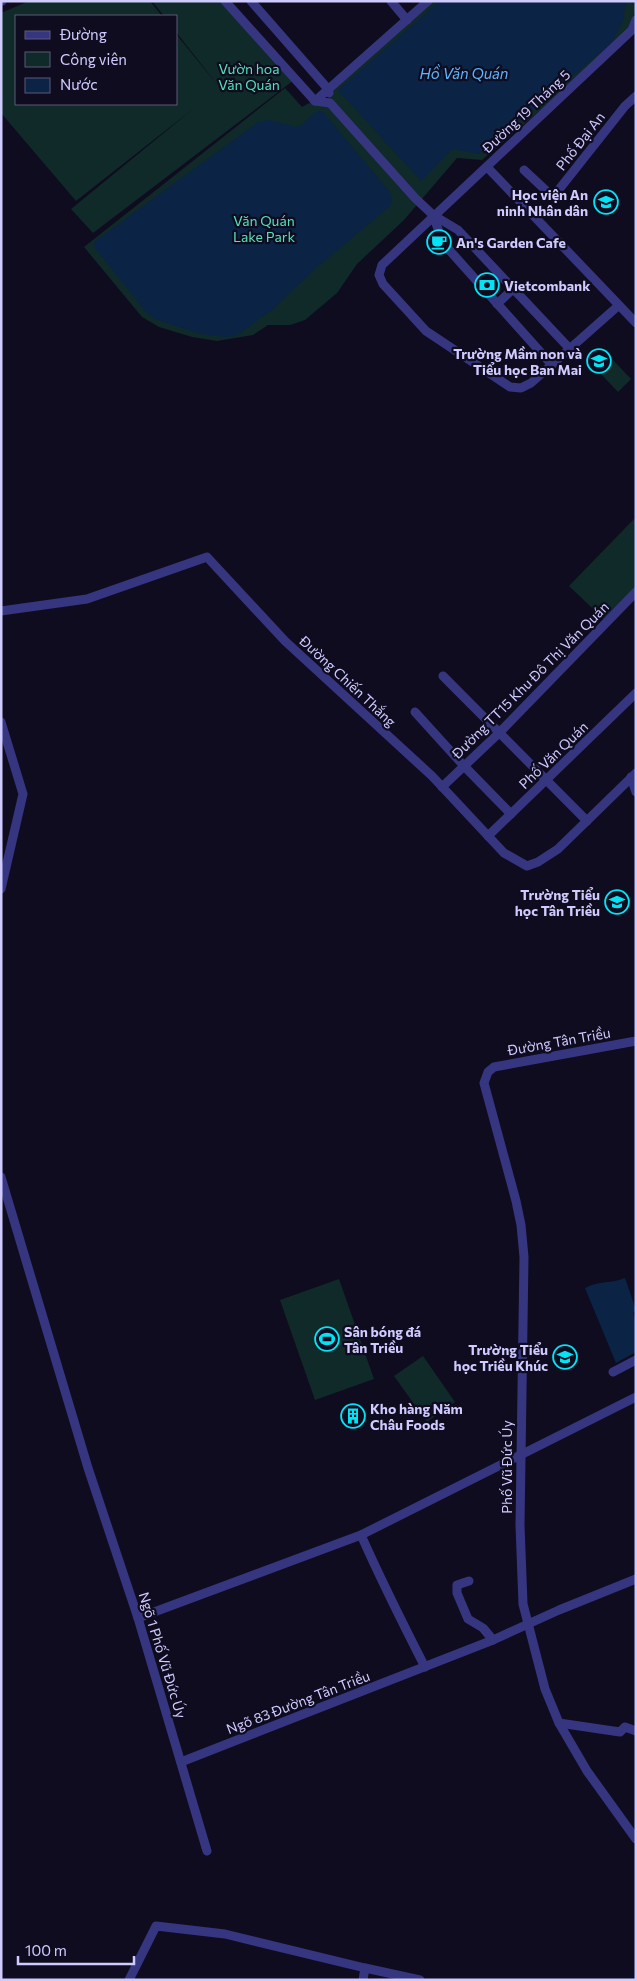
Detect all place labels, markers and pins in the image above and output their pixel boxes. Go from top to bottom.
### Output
place label: Học viện An ninh Nhân dân [497,186,588,219]
school or university icon: Học viện An ninh Nhân dân [593,189,619,215]
cafe icon: An's Garden Cafe [426,229,452,255]
place label: An's Garden Cafe [456,234,566,251]
bank icon: Vietcombank [474,272,500,298]
place label: Vietcombank [504,277,590,294]
place label: Trường Mầm non và Tiểu học Ban Mai [453,345,582,378]
school or university icon: Trường Mầm non và Tiểu học Ban Mai [586,348,612,374]
place label: Trường Tiểu học Tân Triều [515,886,600,919]
school or university icon: Trường Tiểu học Tân Triều [604,889,630,915]
place label: Sân bóng đá Tân Triều [344,1323,421,1356]
sports icon: Sân bóng đá Tân Triều [314,1326,340,1352]
place label: Trường Tiểu học Triều Khúc [454,1341,548,1374]
school or university icon: Trường Tiểu học Triều Khúc [552,1344,578,1370]
place label: Kho hàng Năm Châu Foods [370,1400,463,1433]
building icon: Kho hàng Năm Châu Foods [340,1403,366,1429]

